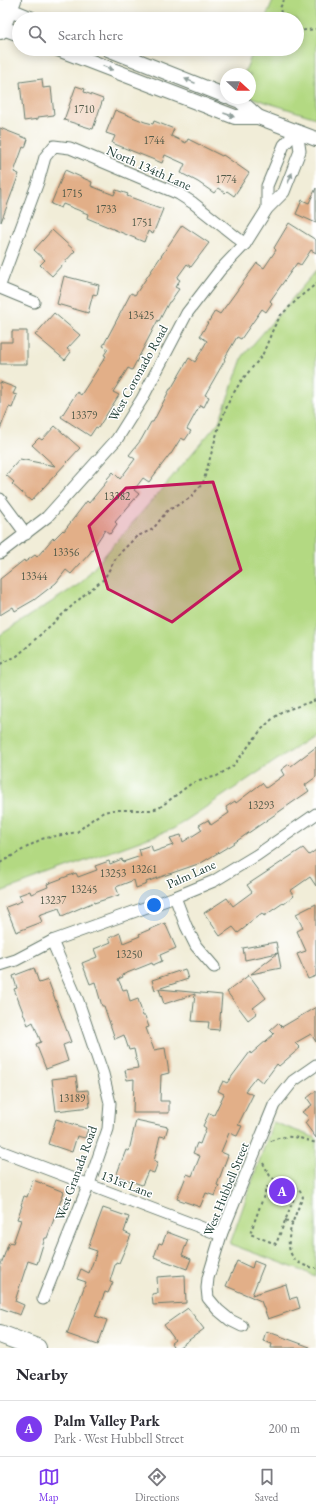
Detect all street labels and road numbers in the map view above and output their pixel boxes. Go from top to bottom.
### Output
street label: North 134th Lane [104,142,194,194]
street label: West Coronado Road [104,321,172,424]
street label: Palm Lane [164,856,218,892]
street label: West Granada Road [51,1123,101,1223]
street label: West Hubbell Street [199,1140,253,1238]
street label: 131st Lane [99,1166,155,1202]

